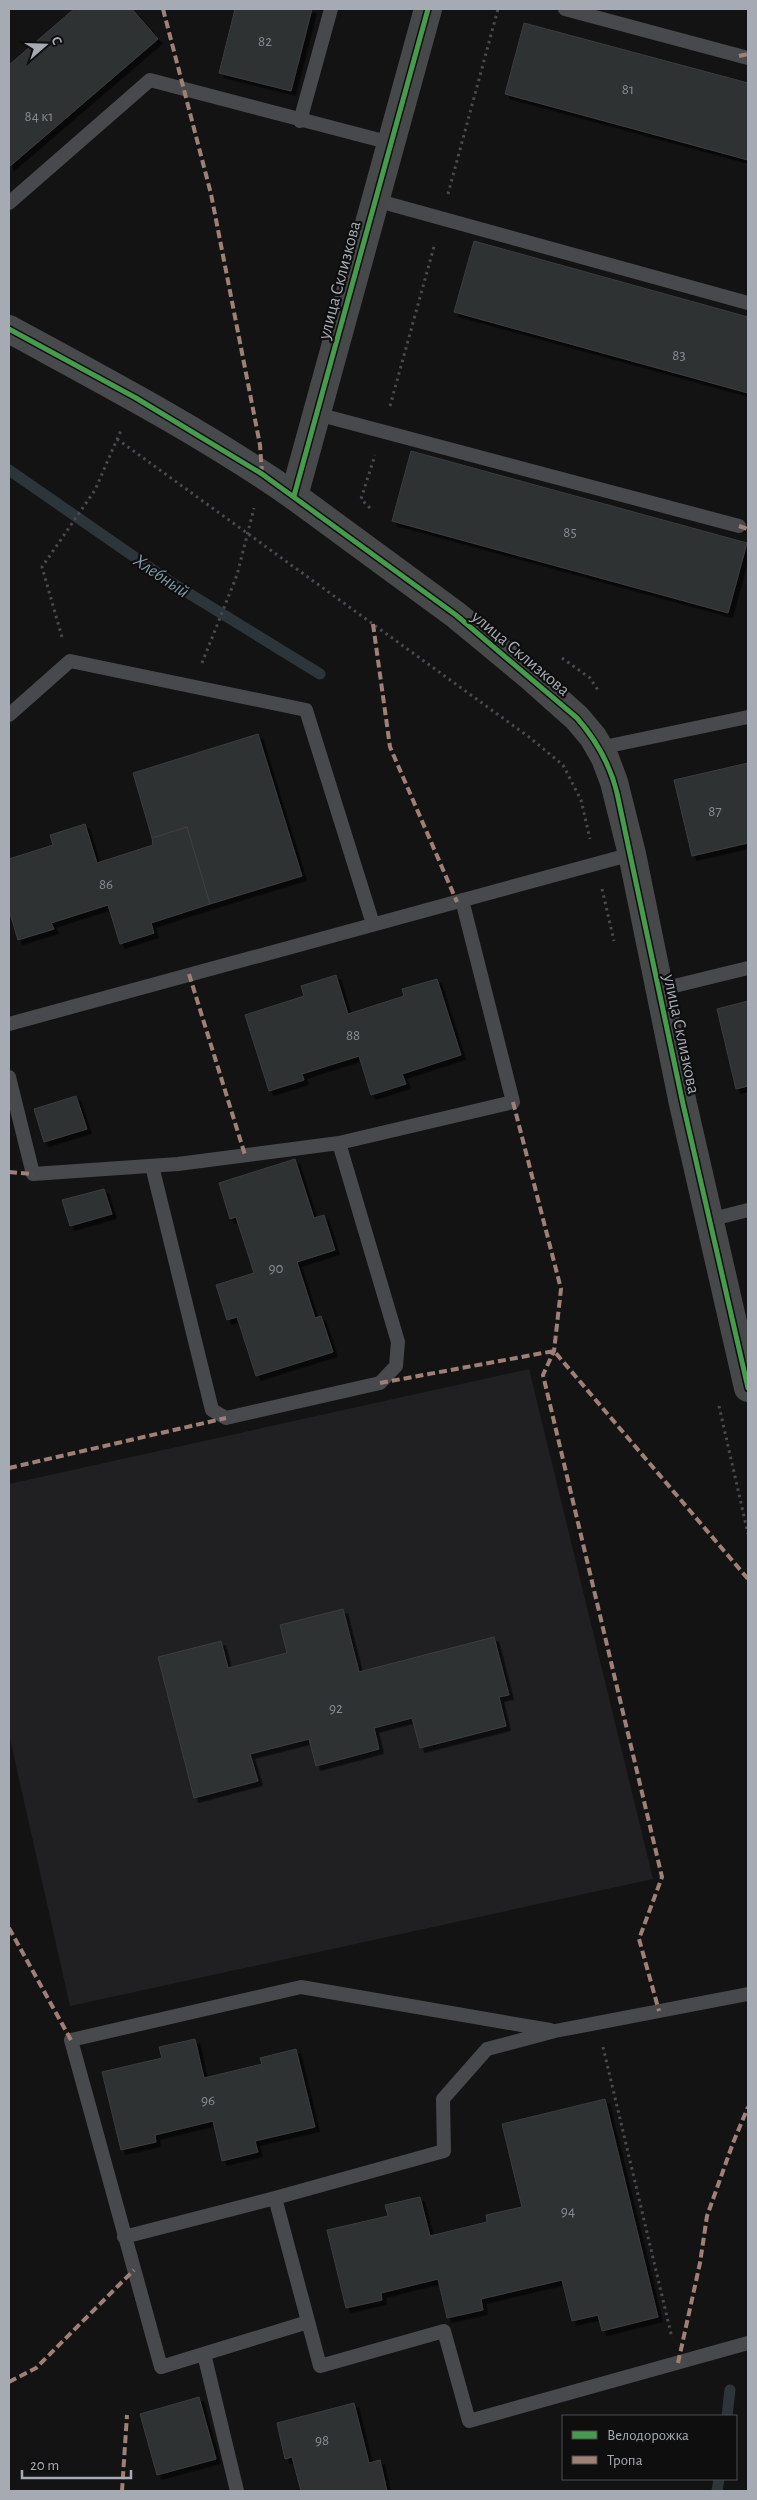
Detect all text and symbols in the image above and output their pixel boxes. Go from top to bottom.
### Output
north arrow [20,20,70,70]
house number: 82 [258,34,272,49]
text: С [48,35,64,47]
house number: 81 [622,82,634,97]
house number: 84 к1 [25,109,53,124]
street label: улица Склизкова [315,219,364,342]
house number: 83 [672,348,686,363]
house number: 85 [563,525,577,540]
water label: Хлебный [130,551,192,602]
street label: улица Склизкова [467,607,573,700]
house number: 87 [708,804,722,819]
house number: 86 [99,877,113,892]
street label: улица Склизкова [659,972,702,1096]
house number: 88 [346,1028,360,1043]
house number: 90 [269,1261,284,1276]
house number: 92 [329,1701,343,1716]
house number: 96 [201,2093,215,2108]
house number: 94 [561,2204,575,2219]
legend [562,2415,737,2480]
text: Велодорожка [607,2428,689,2443]
house number: 98 [315,2433,329,2448]
scale bar [22,2448,131,2480]
text: Тропа [607,2453,643,2468]
text: 20 m [30,2458,59,2473]

